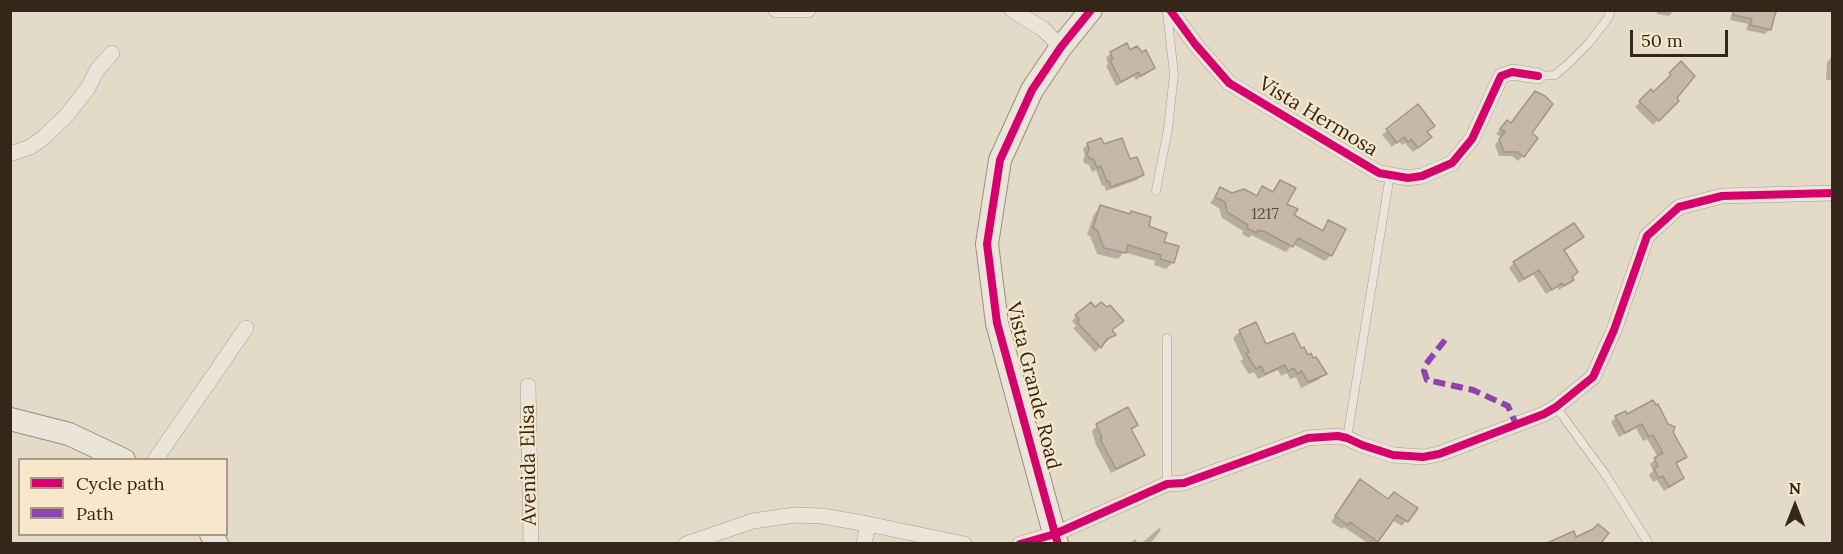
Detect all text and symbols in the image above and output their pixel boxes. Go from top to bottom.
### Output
scale bar [1633,18,1730,56]
text: 50 m [1641,29,1683,52]
street label: Vista Hermosa [1254,72,1382,162]
house number: 1217 [1251,204,1279,224]
street label: Vista Grande Road [1001,300,1065,472]
street label: Avenida Elisa [516,404,542,526]
legend [18,458,228,536]
text: Cycle path [76,472,165,495]
north arrow [1765,476,1825,536]
text: N [1789,478,1801,498]
text: Path [76,502,114,525]

